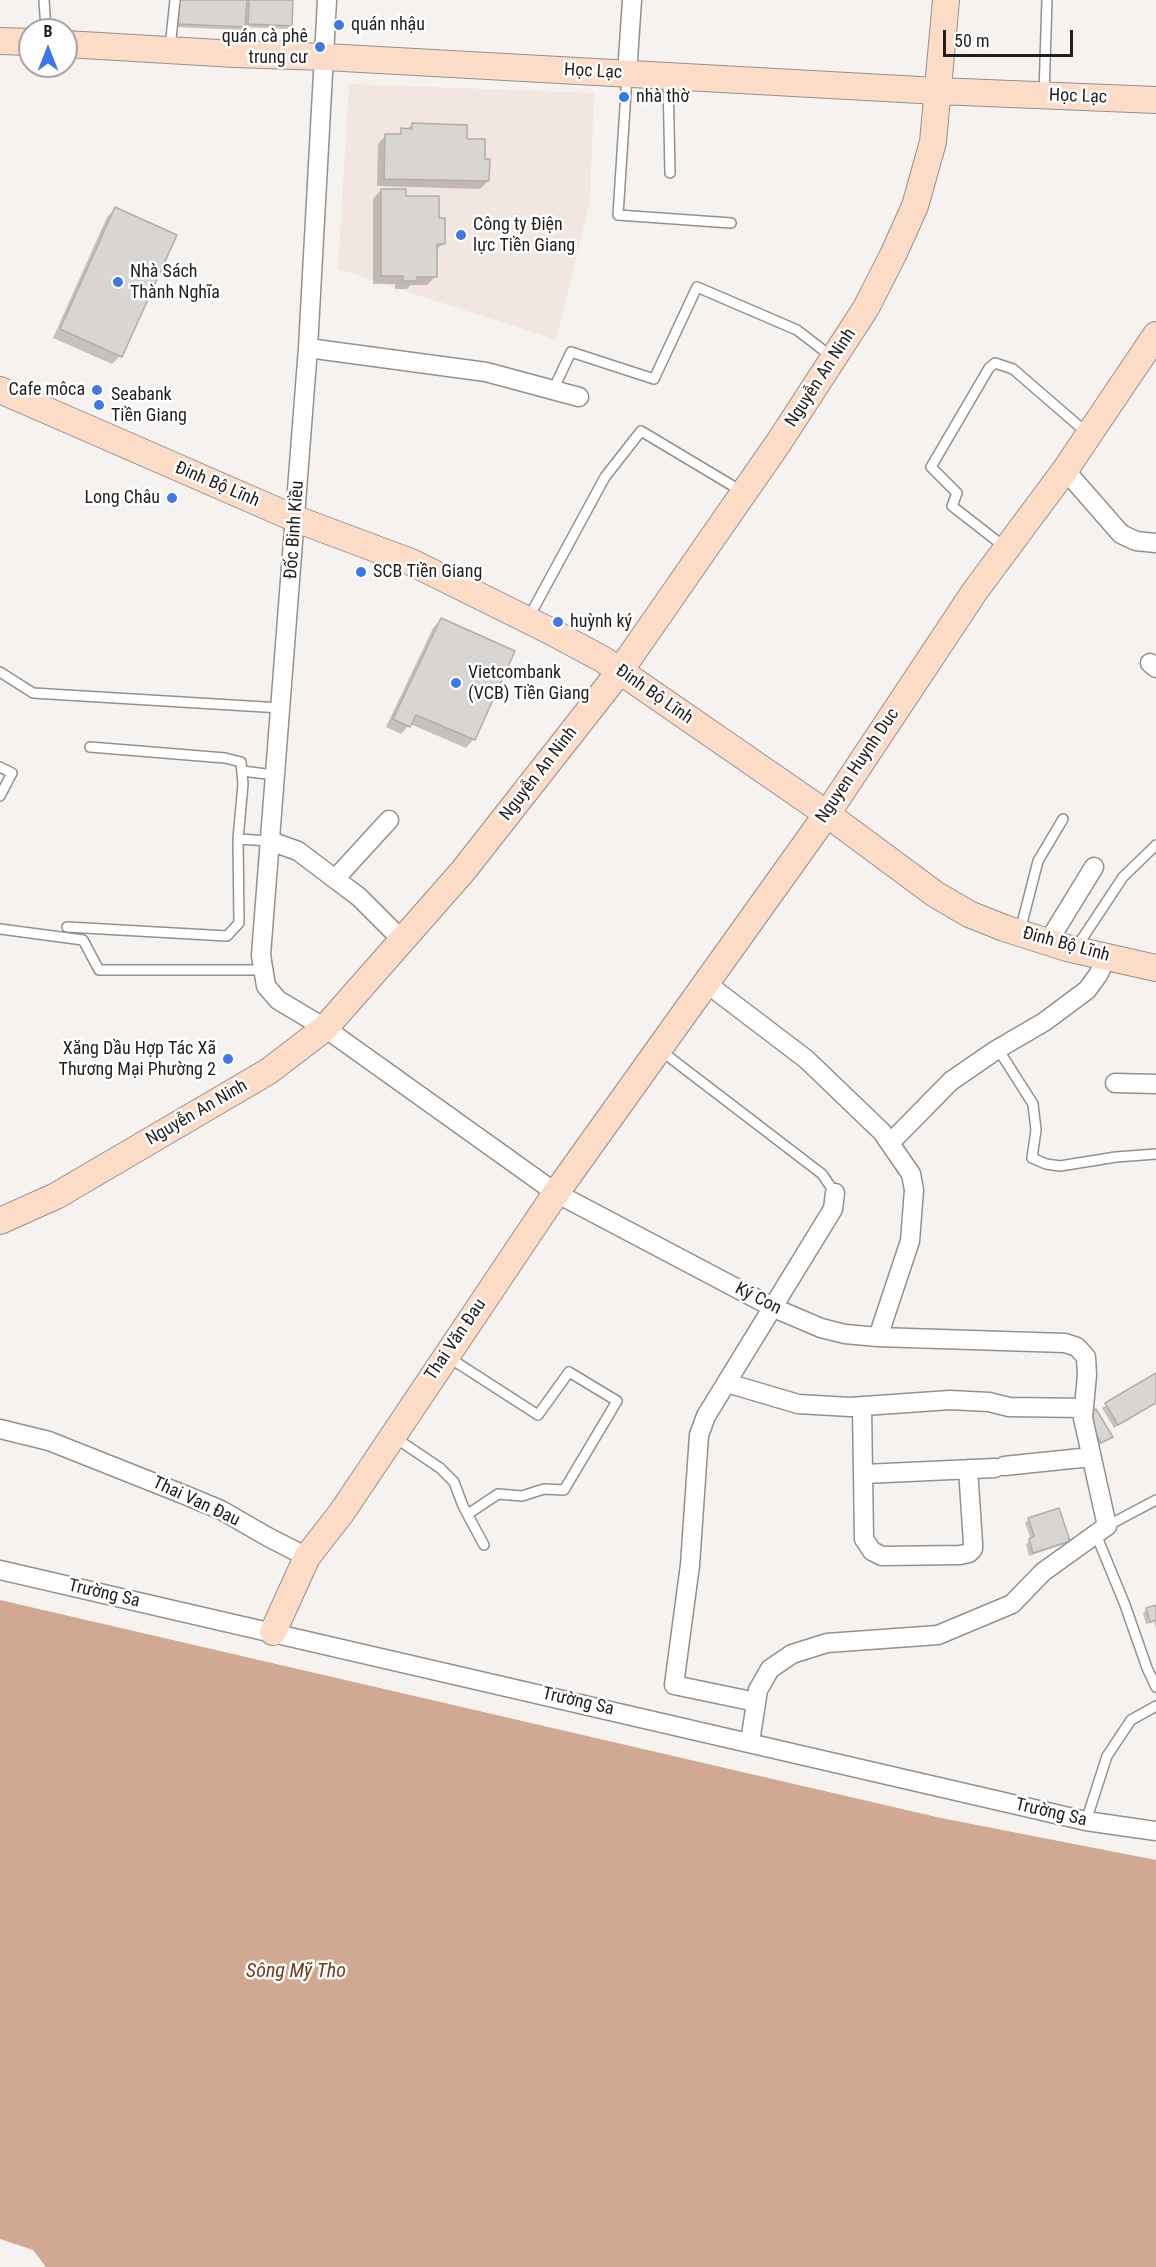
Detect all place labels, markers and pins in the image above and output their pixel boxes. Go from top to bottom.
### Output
place label: quán nhậu [351,14,425,36]
marker: quán nhậu [332,18,346,32]
place label: quán cà phê trung cư [222,26,308,68]
marker: quán cà phê trung cư [313,40,327,54]
place label: nhà thờ [636,86,689,108]
marker: nhà thờ [617,90,631,104]
place label: Công ty Điện lực Tiền Giang [473,214,575,256]
marker: Công ty Điện lực Tiền Giang [454,228,468,242]
place label: Nhà Sách Thành Nghĩa [130,261,220,304]
marker: Nhà Sách Thành Nghĩa [111,275,125,289]
place label: Cafe môca [9,379,85,401]
marker: Cafe môca [90,383,104,397]
place label: Seabank Tiền Giang [111,384,187,426]
marker: Seabank Tiền Giang [92,398,106,412]
place label: Long Châu [84,487,160,509]
marker: Long Châu [165,491,179,505]
place label: SCB Tiền Giang [373,561,482,583]
marker: SCB Tiền Giang [354,565,368,579]
place label: huỳnh ký [570,611,632,633]
marker: huỳnh ký [551,615,565,629]
place label: Vietcombank (VCB) Tiền Giang [468,662,589,704]
marker: Vietcombank (VCB) Tiền Giang [449,676,463,690]
place label: Xăng Dầu Hợp Tác Xã Thương Mại Phường 2 [59,1038,216,1080]
marker: Xăng Dầu Hợp Tác Xã Thương Mại Phường 2 [221,1052,235,1066]

